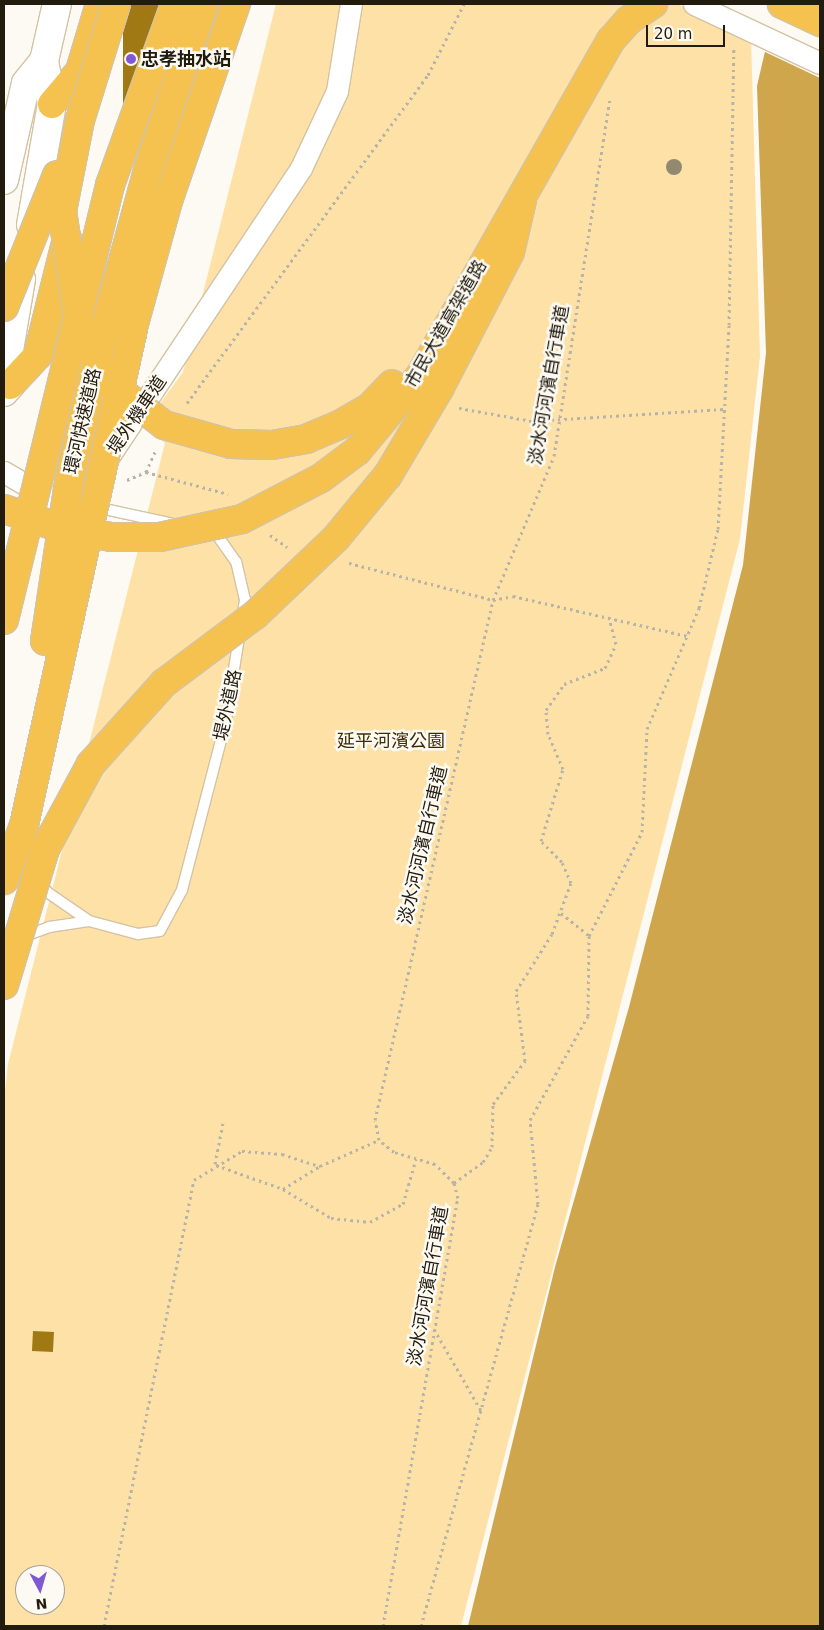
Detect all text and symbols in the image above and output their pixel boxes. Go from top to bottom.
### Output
scale bar [649,15,728,47]
text: 20 m [654,25,692,43]
place label: 忠孝抽水站 [141,48,231,70]
marker: 忠孝抽水站 [125,53,137,65]
street label: 市民大道高架道路 [401,256,491,392]
street label: 淡水河河濱自行車道 [524,303,574,467]
street label: 環河快速道路 [60,366,106,476]
street label: 堤外機車道 [103,372,171,458]
street label: 堤外道路 [210,668,246,742]
park label: 延平河濱公園 [337,730,445,752]
street label: 淡水河河濱自行車道 [394,764,452,926]
street label: 淡水河河濱自行車道 [403,1204,453,1368]
north arrow [15,1565,65,1615]
text: N [35,1595,48,1612]

